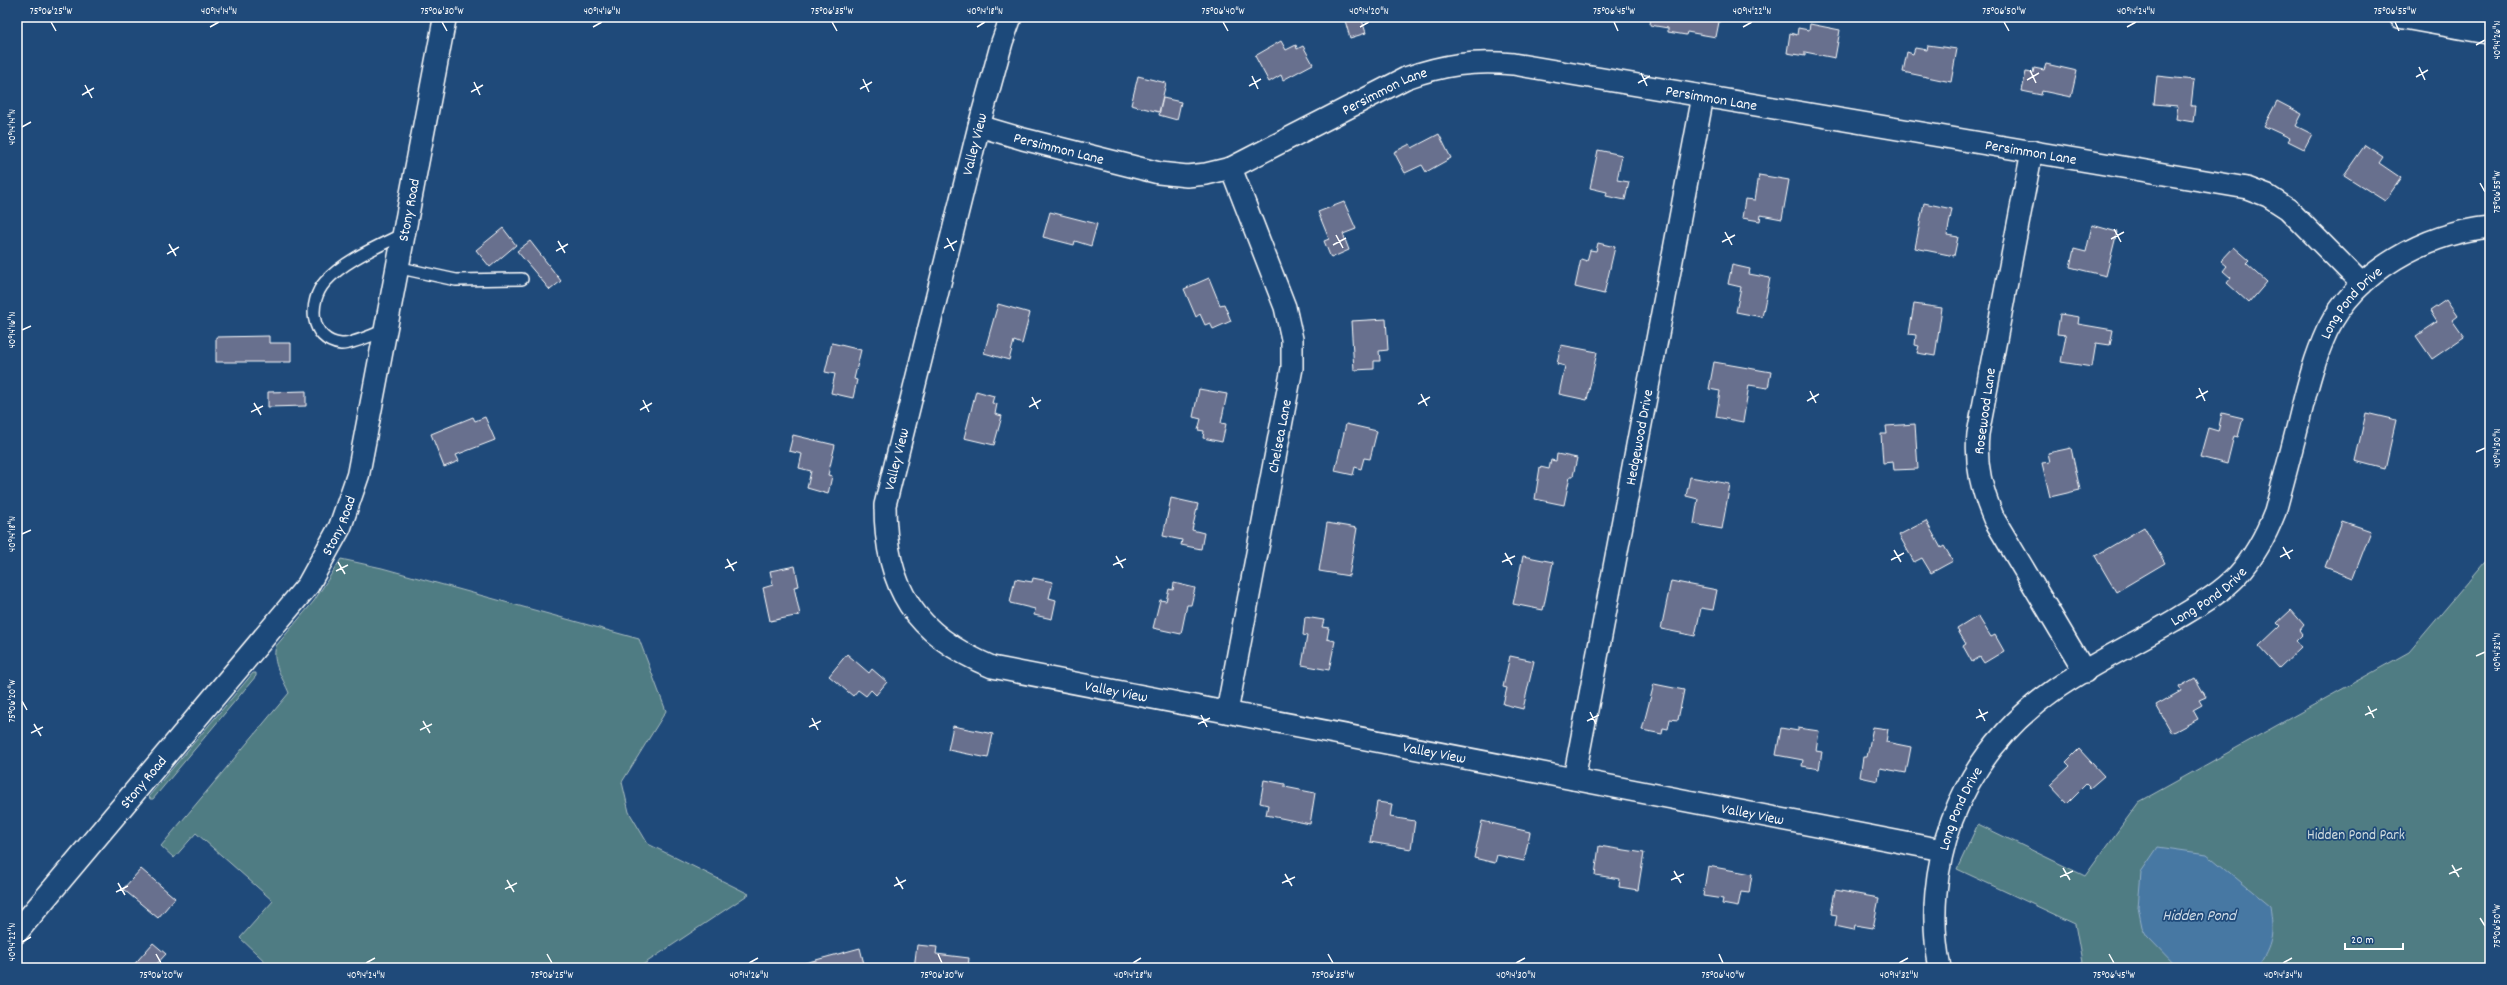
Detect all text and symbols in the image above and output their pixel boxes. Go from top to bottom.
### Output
text: 75°06'25"W [30,5,72,19]
text: 40°14'14"N [201,5,237,19]
text: 75°06'30"W [420,5,464,19]
text: 40°14'16"N [584,5,620,19]
text: 75°06'35"W [811,5,853,19]
text: 40°14'18"N [967,5,1003,19]
text: 75°06'40"W [1202,5,1245,19]
text: 40°14'20"N [1349,5,1389,19]
text: 75°06'45"W [1593,5,1635,19]
text: 40°14'22"N [1733,5,1771,19]
text: 75°06'50"W [1982,5,2026,19]
text: 40°14'24"N [2117,5,2155,19]
text: 75°06'55"W [2374,5,2417,19]
text: 40°14'26"N [2491,20,2505,59]
street label: Persimmon Lane [1339,63,1430,122]
street label: Persimmon Lane [1664,81,1759,118]
text: 40°14'14"N [6,109,20,145]
street label: Valley View [958,111,994,178]
street label: Persimmon Lane [1011,128,1106,172]
street label: Persimmon Lane [1983,135,2078,172]
text: 75°06'55"W [2491,170,2505,213]
street label: Stony Road [394,177,427,243]
street label: Long Pond Drive [2316,262,2388,343]
text: 40°14'16"N [6,312,20,348]
street label: Rosewood Lane [1969,366,2003,456]
street label: Hedgewood Drive [1621,387,1660,487]
street label: Chelsea Lane [1263,397,1299,475]
street label: Valley View [880,426,916,493]
text: 40°14'30"N [2491,428,2505,468]
street label: Stony Road [317,493,363,560]
text: 40°14'18"N [6,516,20,552]
street label: Long Pond Drive [2167,563,2254,633]
text: 40°14'32"N [2491,633,2505,671]
street label: Valley View [1083,676,1150,710]
text: 75°06'20"W [6,679,20,723]
street label: Valley View [1401,737,1468,771]
street label: Stony Road [116,752,173,814]
street label: Long Pond Drive [1934,763,1990,853]
street label: Valley View [1719,799,1786,832]
park label: Hidden Pond Park [2307,825,2405,847]
text: 75°06'50"W [2491,904,2505,948]
water label: Hidden Pond [2162,905,2238,928]
text: 40°14'22"N [6,923,20,961]
scale bar [2345,925,2403,951]
text: 20 m [2351,932,2374,949]
text: 75°06'20"W [139,969,183,983]
text: 40°14'24"N [347,969,385,983]
text: 75°06'25"W [531,969,573,983]
text: 40°14'26"N [730,969,769,983]
text: 75°06'30"W [920,969,964,983]
text: 40°14'28"N [1114,969,1152,983]
text: 75°06'35"W [1312,969,1354,983]
text: 40°14'30"N [1496,969,1536,983]
text: 75°06'40"W [1702,969,1745,983]
text: 40°14'32"N [1880,969,1918,983]
text: 75°06'45"W [2093,969,2135,983]
text: 40°14'34"N [2264,969,2302,983]

